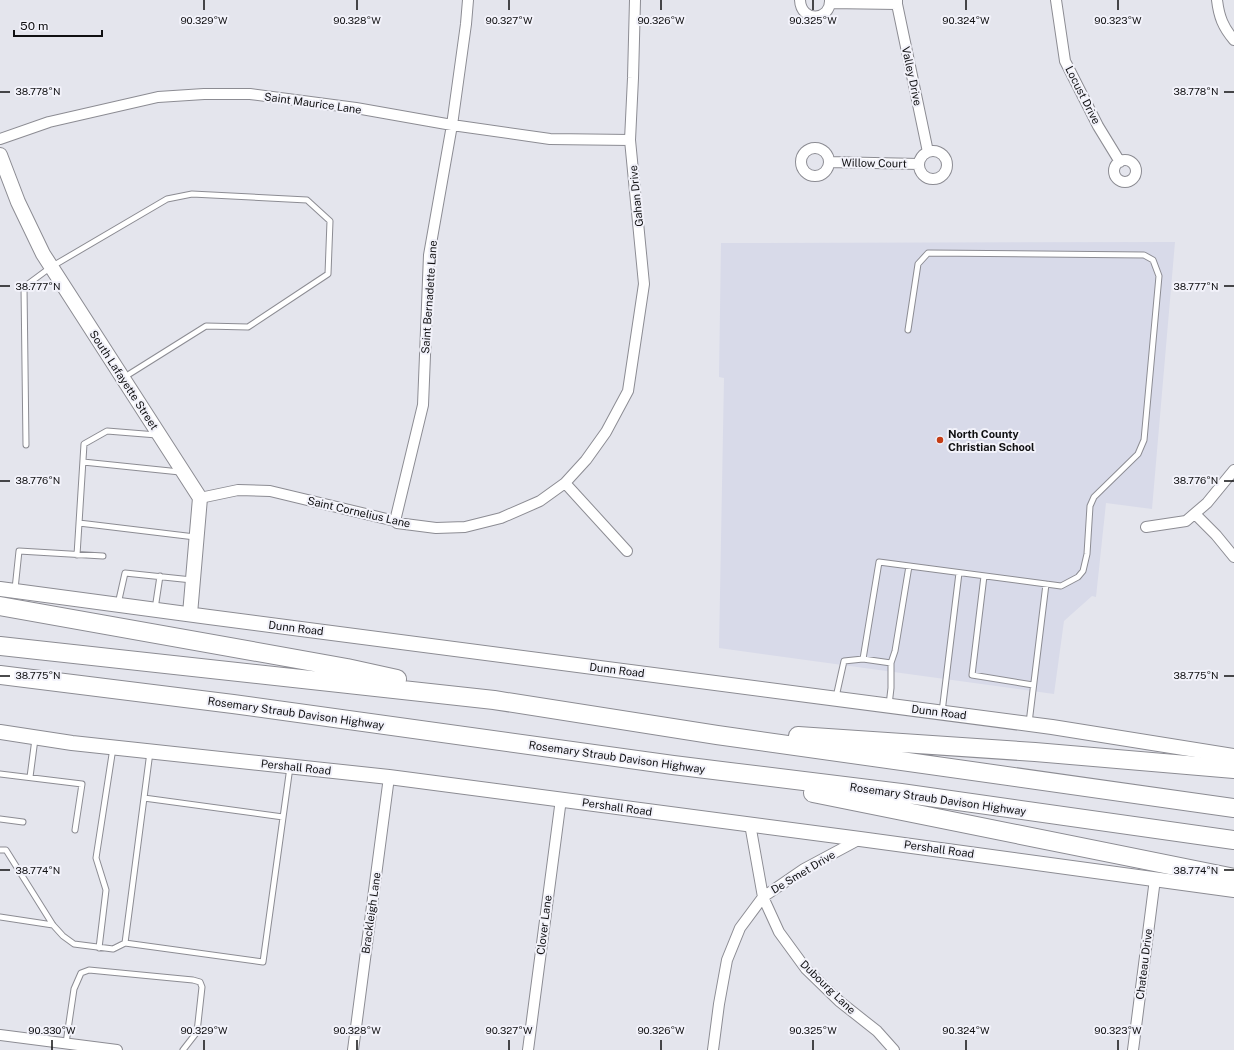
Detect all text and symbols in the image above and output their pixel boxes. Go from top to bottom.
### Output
scale bar [14,12,102,38]
text: 90.329°W [180,14,228,26]
text: 90.328°W [333,14,381,26]
text: 90.327°W [486,14,533,26]
text: 90.326°W [637,14,685,26]
text: 90.325°W [789,14,837,26]
text: 90.324°W [942,14,990,26]
text: 90.323°W [1094,14,1142,26]
text: 50 m [20,19,48,33]
street label: Valley Drive [900,45,924,107]
street label: Locust Drive [1063,64,1103,126]
text: 38.778°N [15,85,61,97]
text: 38.778°N [1173,85,1219,97]
street label: Saint Maurice Lane [264,90,362,116]
street label: Willow Court [841,156,907,170]
street label: Gahan Drive [627,165,645,227]
street label: Saint Bernadette Lane [419,240,439,354]
text: 38.777°N [16,280,60,292]
text: 38.777°N [1174,280,1218,292]
street label: South Lafayette Street [87,328,161,432]
place label: North County Christian School [948,428,1035,453]
marker: North County Christian School [935,435,945,445]
text: 38.776°N [16,474,60,486]
text: 38.776°N [1174,474,1218,486]
street label: Saint Cornelius Lane [306,494,412,530]
street label: Dunn Road [268,619,324,637]
street label: Dunn Road [589,661,645,679]
text: 38.775°N [15,669,61,681]
text: 38.775°N [1173,669,1219,681]
street label: Rosemary Straub Davison Highway [207,695,385,731]
street label: Dunn Road [911,703,967,721]
street label: Rosemary Straub Davison Highway [528,739,706,775]
street label: Pershall Road [260,757,332,777]
street label: Rosemary Straub Davison Highway [849,781,1027,817]
street label: Pershall Road [581,796,653,818]
street label: Pershall Road [903,838,975,860]
street label: De Smet Drive [769,848,837,896]
text: 38.774°N [16,864,60,876]
text: 38.774°N [1174,864,1218,876]
street label: Brackleigh Lane [359,871,383,955]
street label: Clover Lane [534,894,554,956]
street label: Chateau Drive [1134,928,1154,1000]
street label: Dubourg Lane [798,958,858,1016]
text: 90.330°W [28,1024,76,1036]
text: 90.329°W [180,1024,228,1036]
text: 90.328°W [333,1024,381,1036]
text: 90.327°W [486,1024,533,1036]
text: 90.326°W [637,1024,685,1036]
text: 90.325°W [789,1024,837,1036]
text: 90.324°W [942,1024,990,1036]
text: 90.323°W [1094,1024,1142,1036]

